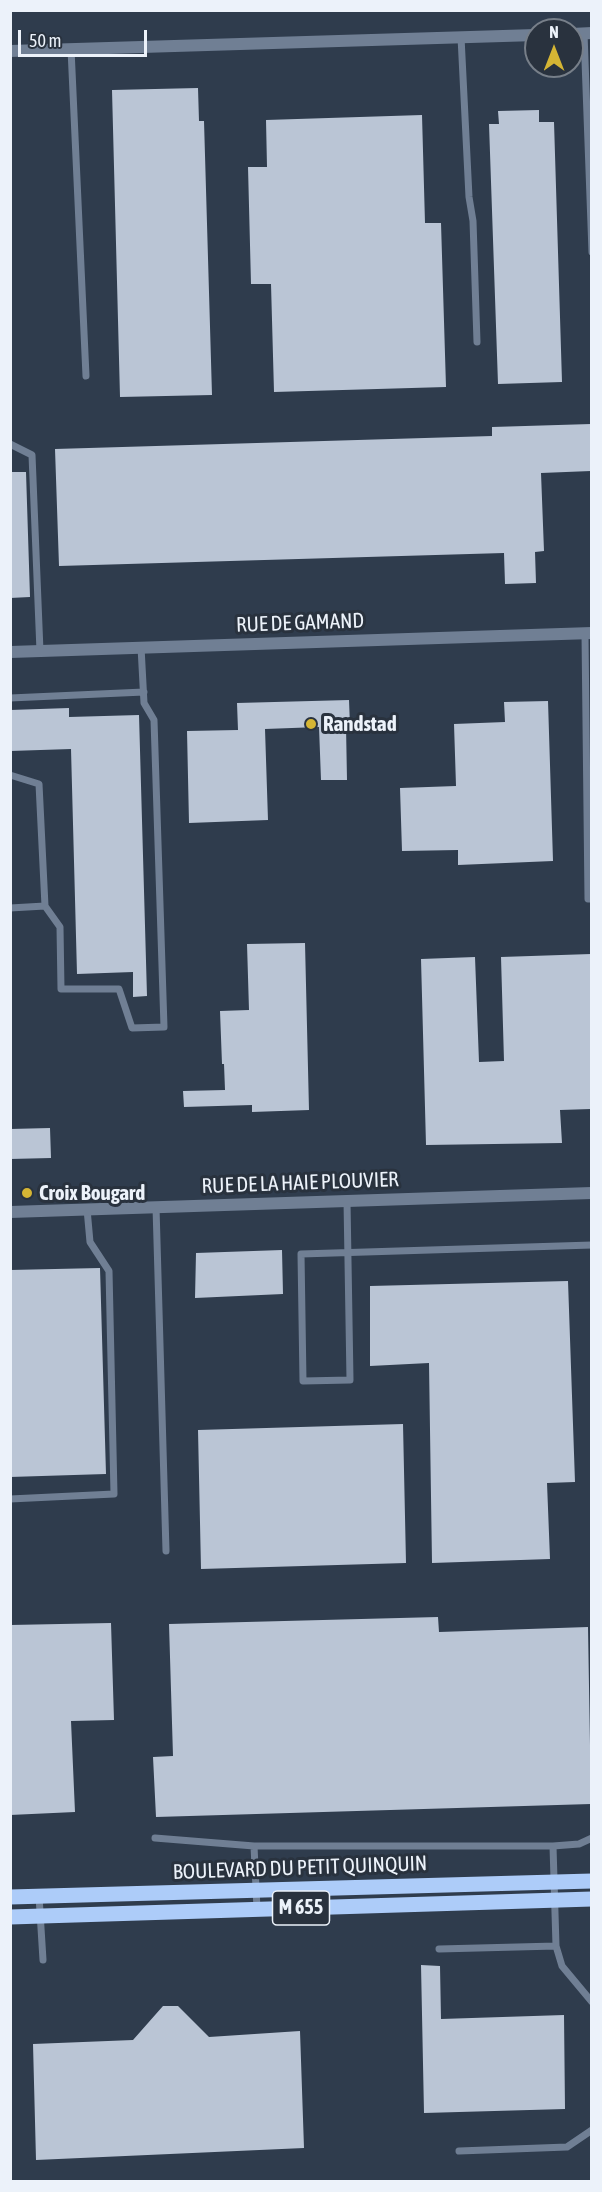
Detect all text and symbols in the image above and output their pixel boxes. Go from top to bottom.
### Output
scale bar [21,18,150,56]
north arrow [524,18,584,78]
text: N [549,23,559,41]
text: 50 m [29,30,61,51]
street label: RUE DE GAMAND [235,608,365,638]
place label: Randstad [323,711,397,737]
marker: Randstad [304,717,318,731]
street label: RUE DE LA HAIE PLOUVIER [201,1167,399,1199]
place label: Croix Bougard [39,1180,145,1206]
marker: Croix Bougard [20,1186,34,1200]
street label: BOULEVARD DU PETIT QUINQUIN [172,1851,428,1885]
road number: M 655 [272,1891,330,1925]

